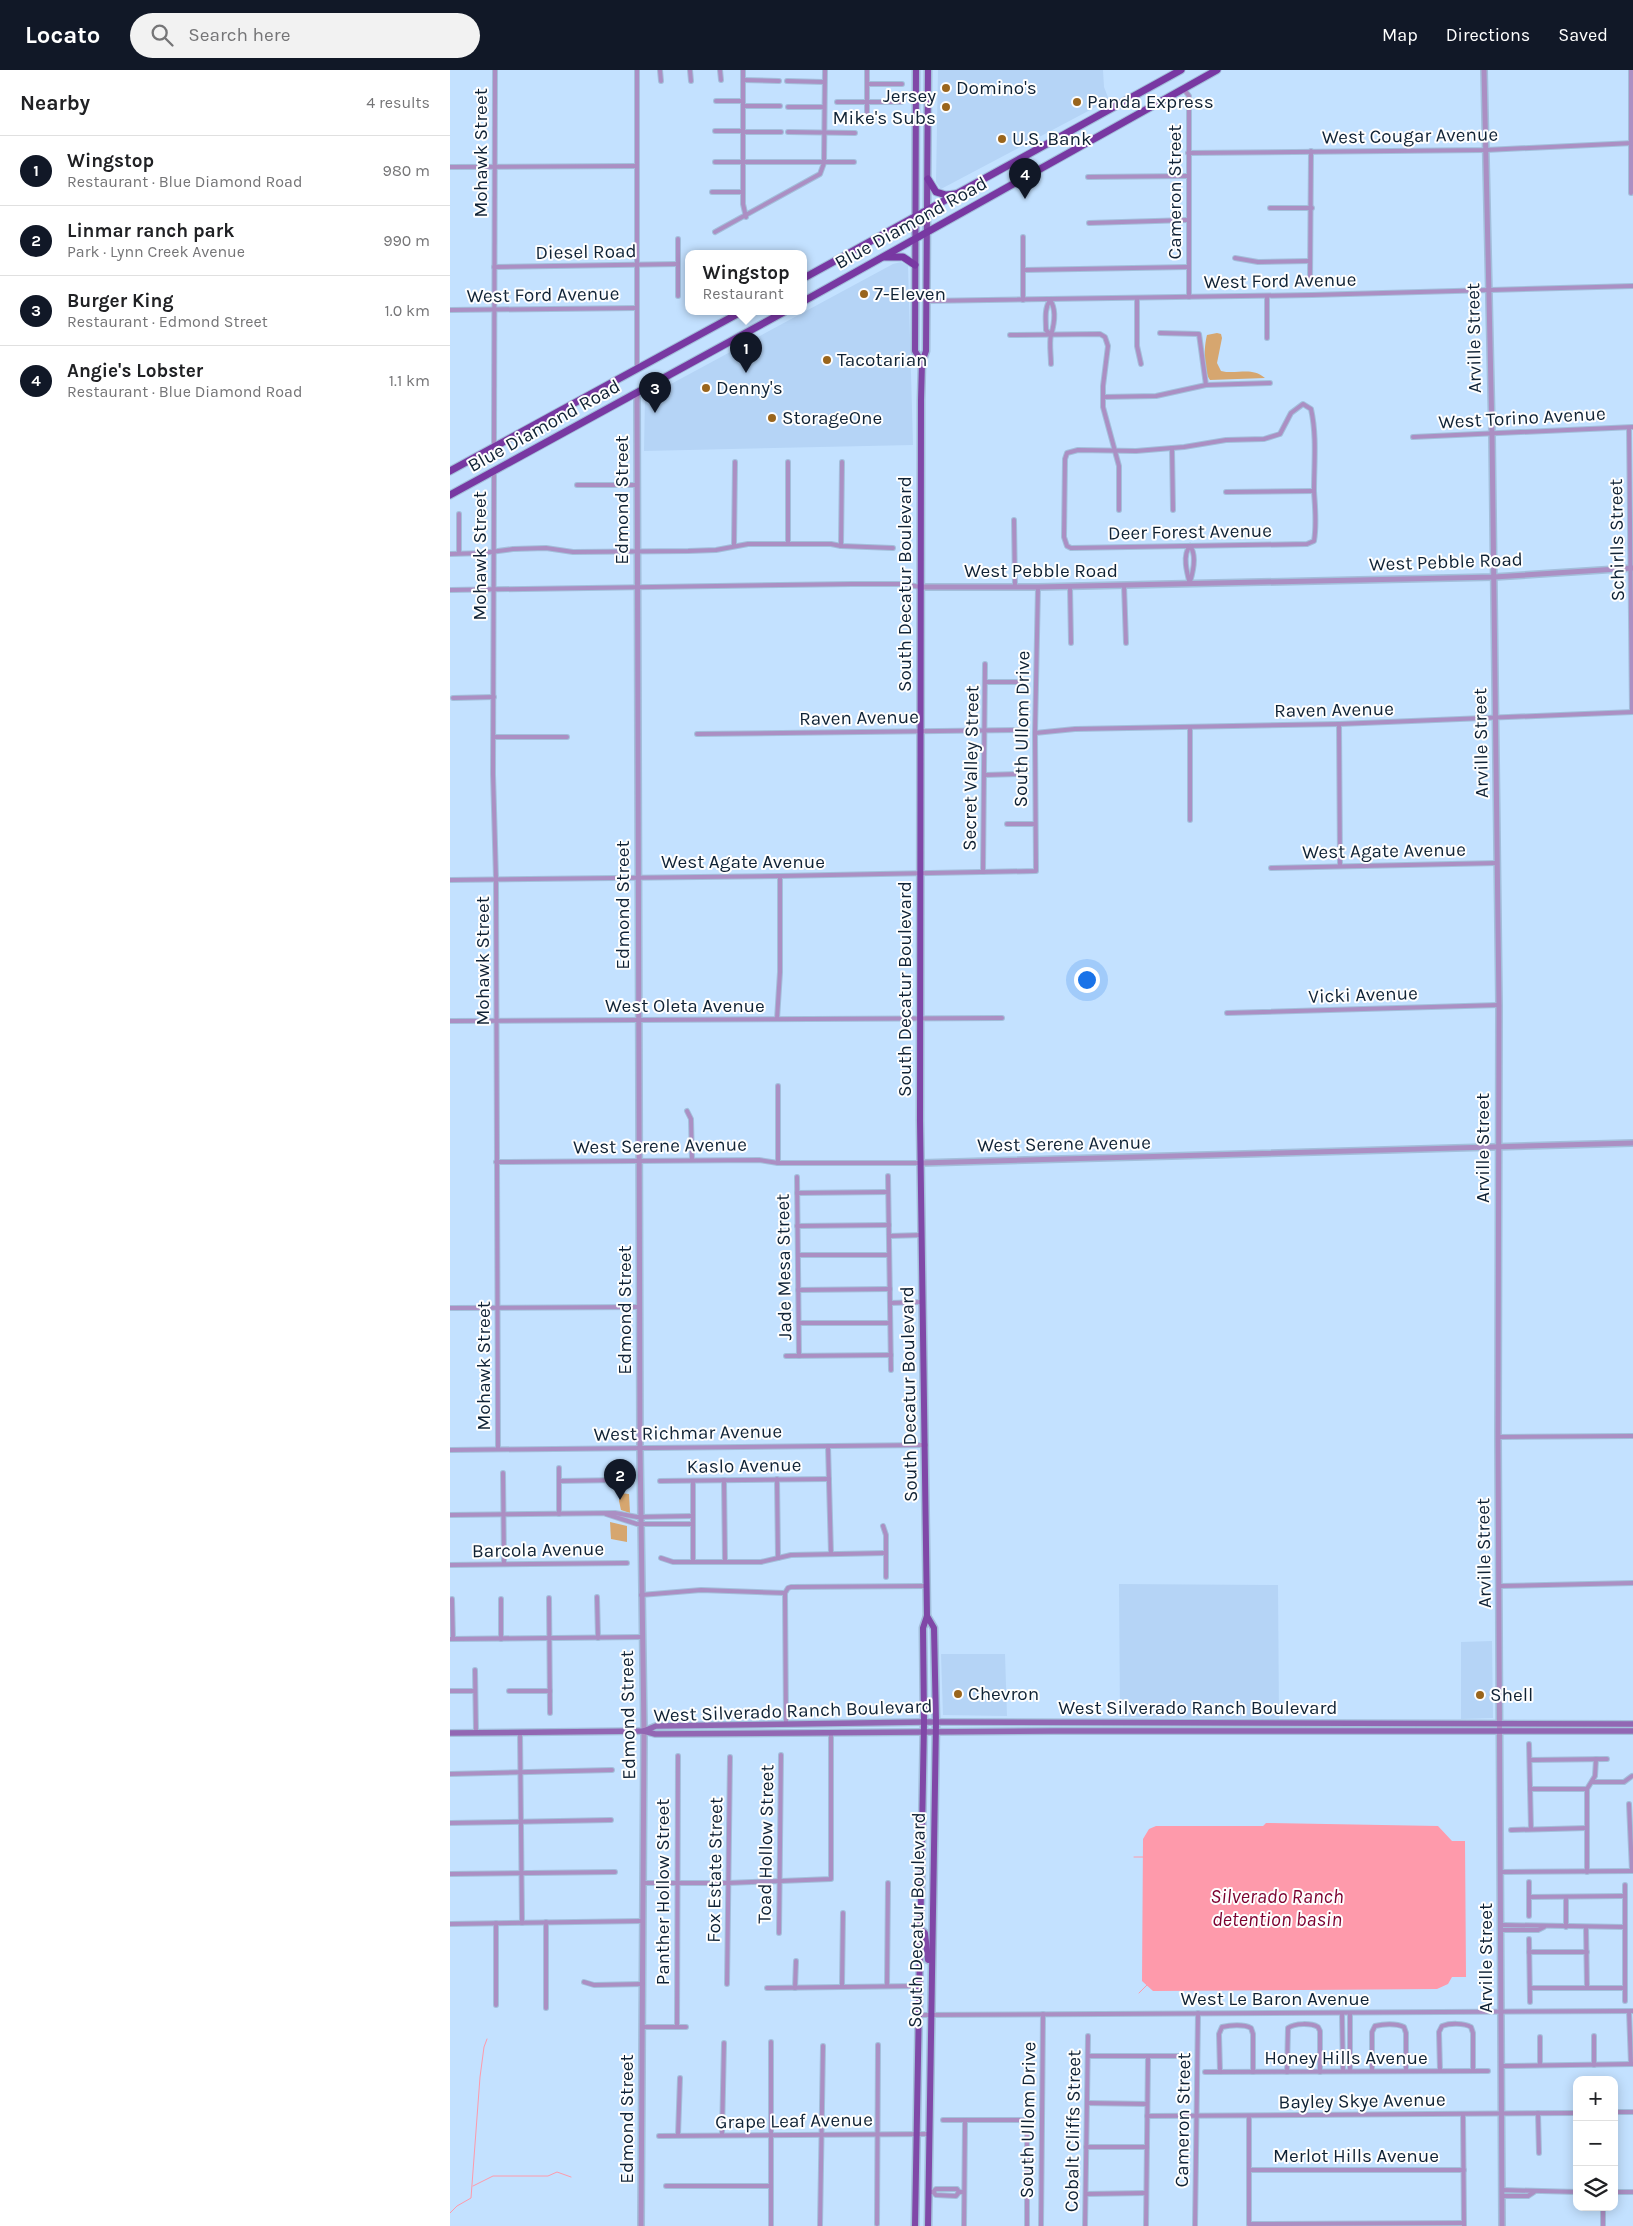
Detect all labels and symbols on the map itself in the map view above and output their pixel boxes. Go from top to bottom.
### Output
place label: Domino's [956,77,1037,99]
marker: Domino's [940,82,952,94]
place label: Jersey Mike's Subs [832,85,936,129]
street label: Mohawk Street [470,88,492,218]
place label: Panda Express [1087,91,1214,113]
marker: Panda Express [1071,96,1083,108]
marker: Jersey Mike's Subs [940,101,952,113]
street label: West Cougar Avenue [1322,123,1498,149]
street label: Cameron Street [1164,124,1186,260]
place label: U.S. Bank [1012,128,1092,150]
marker: U.S. Bank [996,133,1008,145]
pin: 4 [1009,158,1041,199]
street label: Blue Diamond Road [831,172,991,274]
street label: Diesel Road [535,240,637,264]
street label: West Ford Avenue [1203,269,1357,293]
street label: West Ford Avenue [466,283,620,307]
place label: 7-Eleven [874,283,946,305]
street label: Arville Street [1462,283,1486,393]
marker: 7-Eleven [858,288,870,300]
pin: 1 [730,332,762,373]
place label: Tacotarian [837,349,928,371]
marker: Tacotarian [821,354,833,366]
pin: 3 [639,372,671,413]
street label: Blue Diamond Road [464,375,624,477]
place label: Denny's [716,377,783,399]
marker: Denny's [700,382,712,394]
street label: West Torino Avenue [1438,403,1606,433]
place label: StorageOne [782,407,882,429]
marker: StorageOne [766,412,778,424]
street label: Edmond Street [611,435,633,565]
street label: South Decatur Boulevard [894,476,916,692]
street label: Schirlls Street [1605,479,1629,601]
street label: Mohawk Street [469,491,491,621]
street label: Deer Forest Avenue [1108,520,1272,544]
street label: West Pebble Road [1369,548,1523,576]
street label: West Pebble Road [964,560,1118,582]
street label: South Ullom Drive [1010,651,1034,807]
street label: Secret Valley Street [959,685,983,851]
street label: Arville Street [1469,688,1493,798]
street label: Raven Avenue [1274,698,1394,722]
street label: Raven Avenue [799,706,919,730]
street label: West Agate Avenue [1302,839,1466,863]
street label: Edmond Street [612,840,634,970]
street label: West Agate Avenue [661,851,825,873]
street label: South Decatur Boulevard [894,881,916,1097]
street label: Mohawk Street [472,896,494,1026]
your location [1074,967,1100,993]
street label: Vicki Avenue [1308,982,1418,1008]
street label: West Oleta Avenue [605,995,765,1017]
street label: Arville Street [1472,1093,1494,1203]
street label: West Serene Avenue [977,1131,1151,1157]
street label: West Serene Avenue [573,1133,747,1159]
street label: Jade Mesa Street [772,1194,796,1340]
street label: Edmond Street [614,1245,636,1375]
street label: South Decatur Boulevard [896,1286,922,1502]
street label: Mohawk Street [473,1301,495,1431]
street label: West Richmar Avenue [594,1420,782,1446]
street label: Kaslo Avenue [686,1454,802,1478]
pin: 2 [604,1459,636,1500]
street label: Arville Street [1472,1498,1496,1608]
street label: Barcola Avenue [472,1538,604,1562]
street label: Edmond Street [616,1650,640,1780]
place label: Chevron [968,1683,1039,1705]
place label: Shell [1490,1684,1533,1706]
marker: Chevron [952,1688,964,1700]
marker: Shell [1474,1689,1486,1701]
street label: West Silverado Ranch Boulevard [653,1695,933,1727]
street label: West Silverado Ranch Boulevard [1058,1697,1338,1719]
street label: Toad Hollow Street [754,1764,778,1924]
street label: Fox Estate Street [703,1797,727,1943]
street label: Panther Hollow Street [652,1799,674,1985]
street label: South Decatur Boulevard [904,1812,930,2028]
water label: Silverado Ranch detention basin [1210,1885,1344,1931]
street label: Arville Street [1475,1903,1497,2013]
street label: West Le Baron Avenue [1181,1988,1369,2010]
street label: South Ullom Drive [1016,2042,1040,2198]
street label: Honey Hills Avenue [1264,2047,1428,2069]
street label: Cobalt Cliffs Street [1061,2050,1085,2212]
street label: Cameron Street [1171,2052,1195,2188]
street label: Edmond Street [616,2054,638,2184]
street label: Bayley Skye Avenue [1278,2089,1446,2113]
street label: Grape Leaf Avenue [715,2109,873,2133]
street label: Merlot Hills Avenue [1273,2145,1439,2167]

